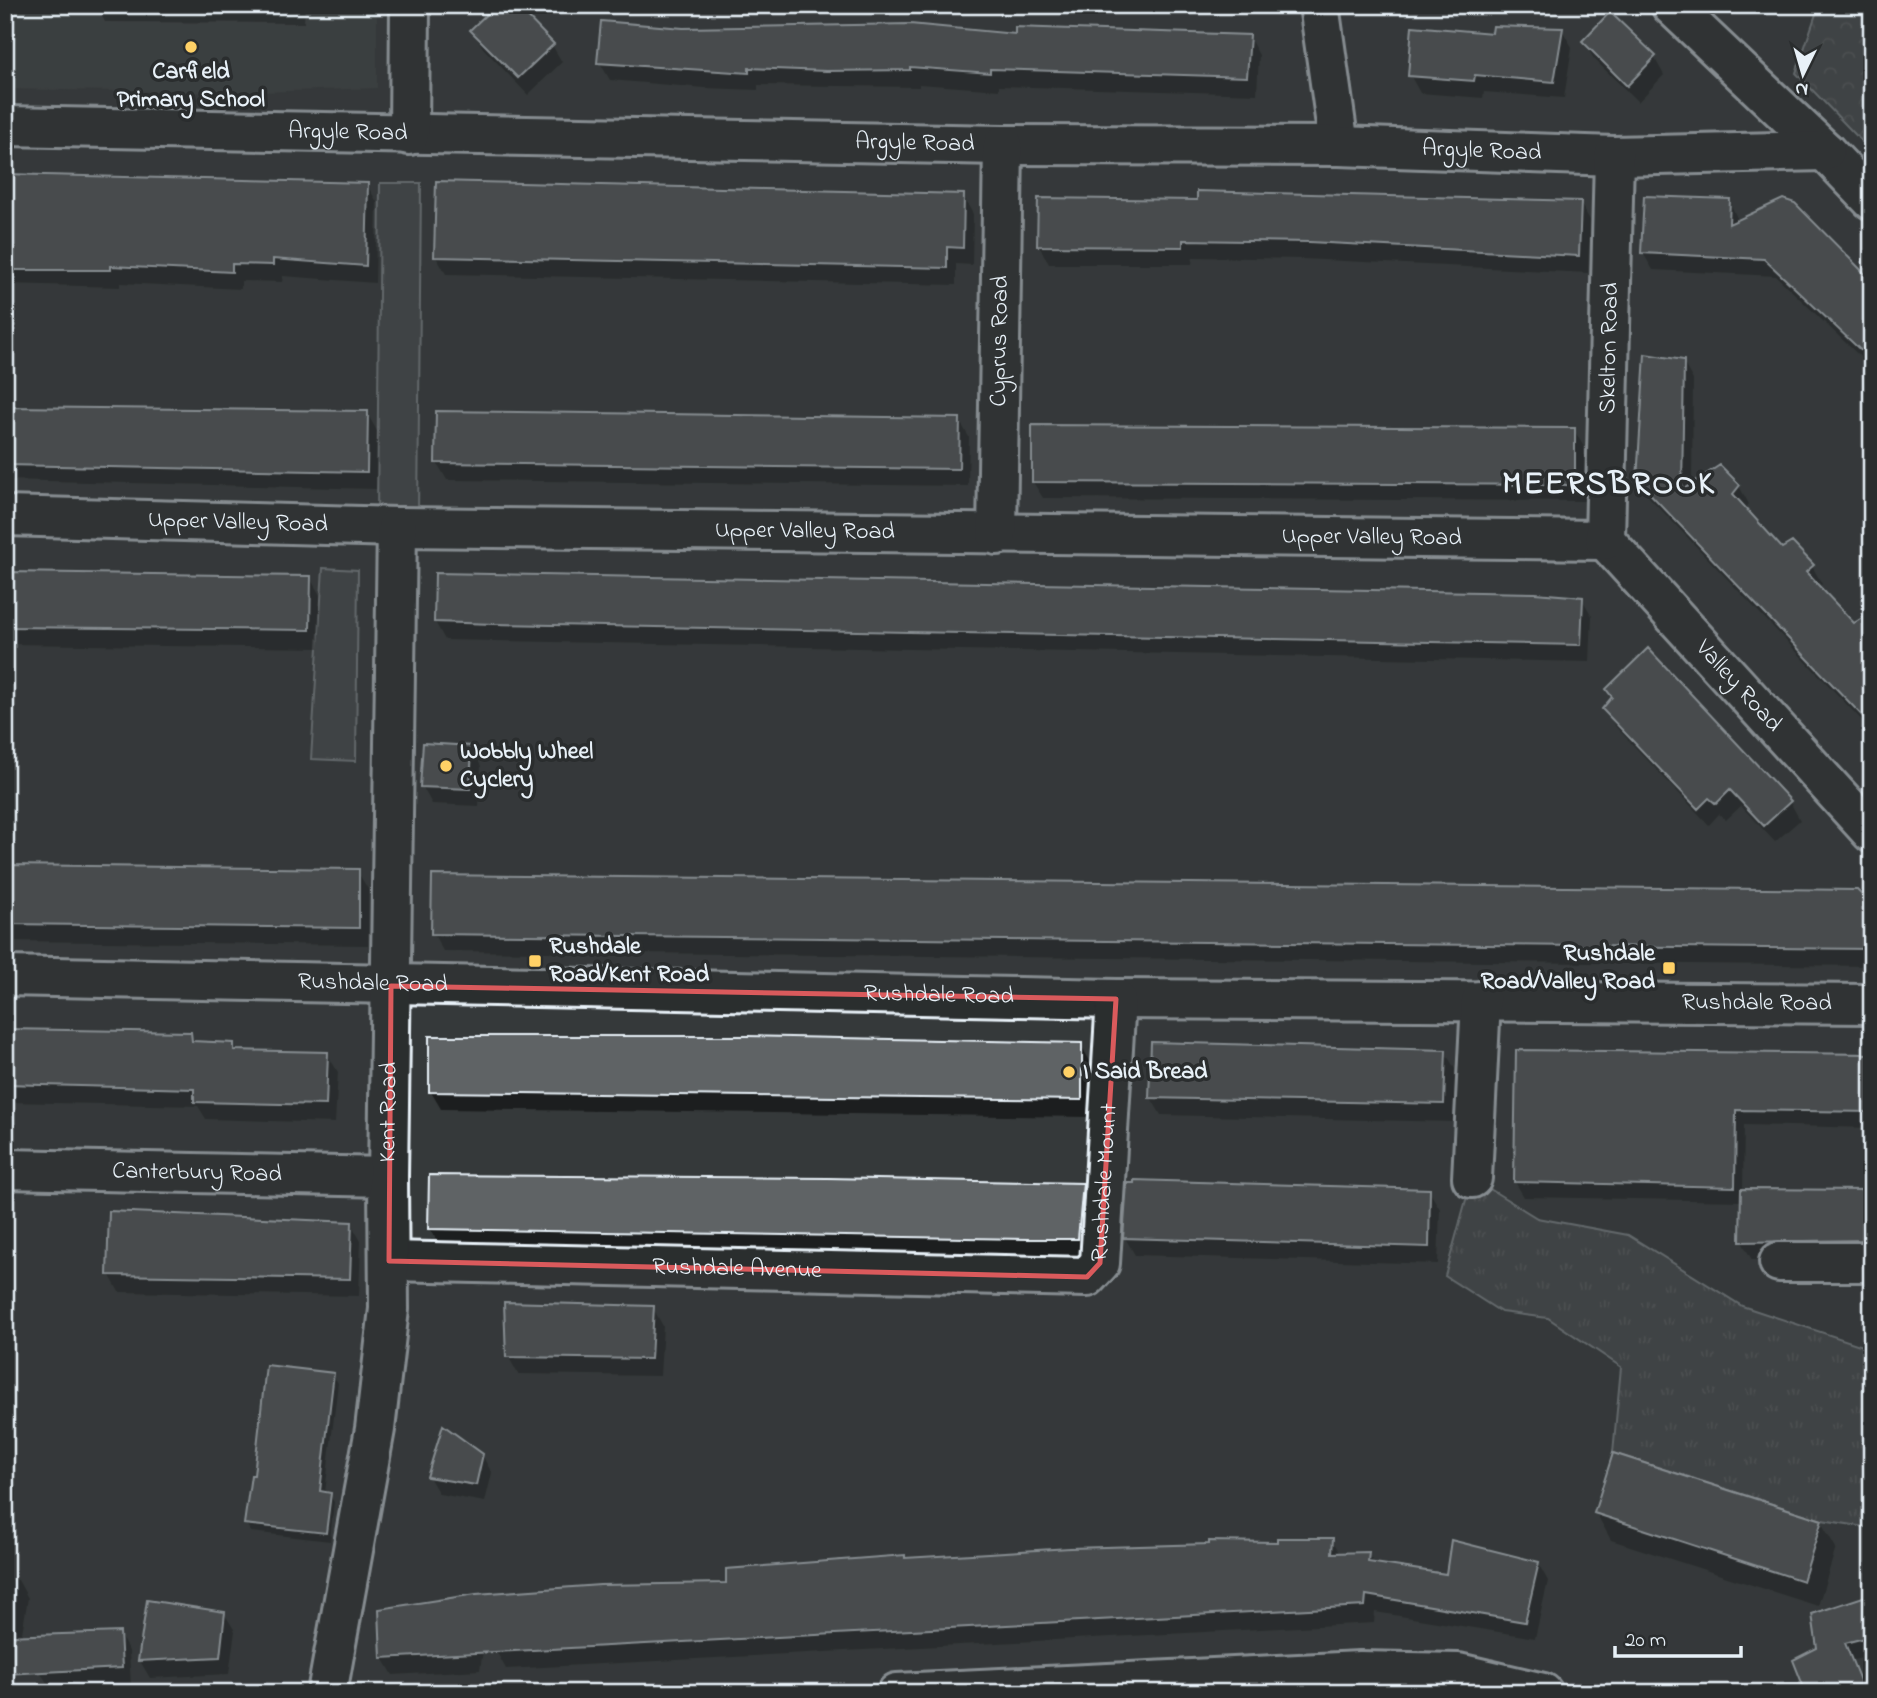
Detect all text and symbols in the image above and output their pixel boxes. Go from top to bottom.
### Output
north arrow [1769,38,1839,108]
marker: Carfield Primary School [183,39,199,55]
place label: Carfield Primary School [117,55,265,119]
text: N [1794,74,1809,102]
street label: Argyle Road [288,114,408,151]
street label: Argyle Road [855,125,975,162]
street label: Argyle Road [1421,132,1543,171]
street label: Cyprus Road [981,275,1018,407]
street label: Skelton Road [1590,281,1629,414]
district label: MEERSBROOK [1502,462,1716,509]
street label: Upper Valley Road [147,503,329,543]
street label: Upper Valley Road [715,513,896,550]
street label: Upper Valley Road [1281,519,1463,556]
street label: Valley Road [1686,631,1790,741]
place label: Wobbly Wheel Cyclery [460,735,593,799]
marker: Wobbly Wheel Cyclery [438,758,454,774]
place label: Rushdale Road/Kent Road [549,930,710,993]
place label: Rushdale Road/Valley Road [1481,937,1656,1001]
marker: Rushdale Road/Kent Road [527,953,543,969]
marker: Rushdale Road/Valley Road [1661,960,1677,976]
street label: Rushdale Road [298,965,449,1003]
street label: Rushdale Road [863,976,1015,1014]
street label: Rushdale Road [1682,985,1832,1021]
place label: I Said Bread [1083,1055,1208,1090]
street label: Kent Road [371,1061,407,1163]
marker: I Said Bread [1061,1064,1077,1080]
street label: Rushdale Mount [1083,1102,1127,1263]
street label: Canterbury Road [112,1154,283,1192]
street label: Rushdale Avenue [652,1250,822,1288]
scale bar [1615,1614,1741,1658]
text: 20 m [1625,1626,1666,1656]

